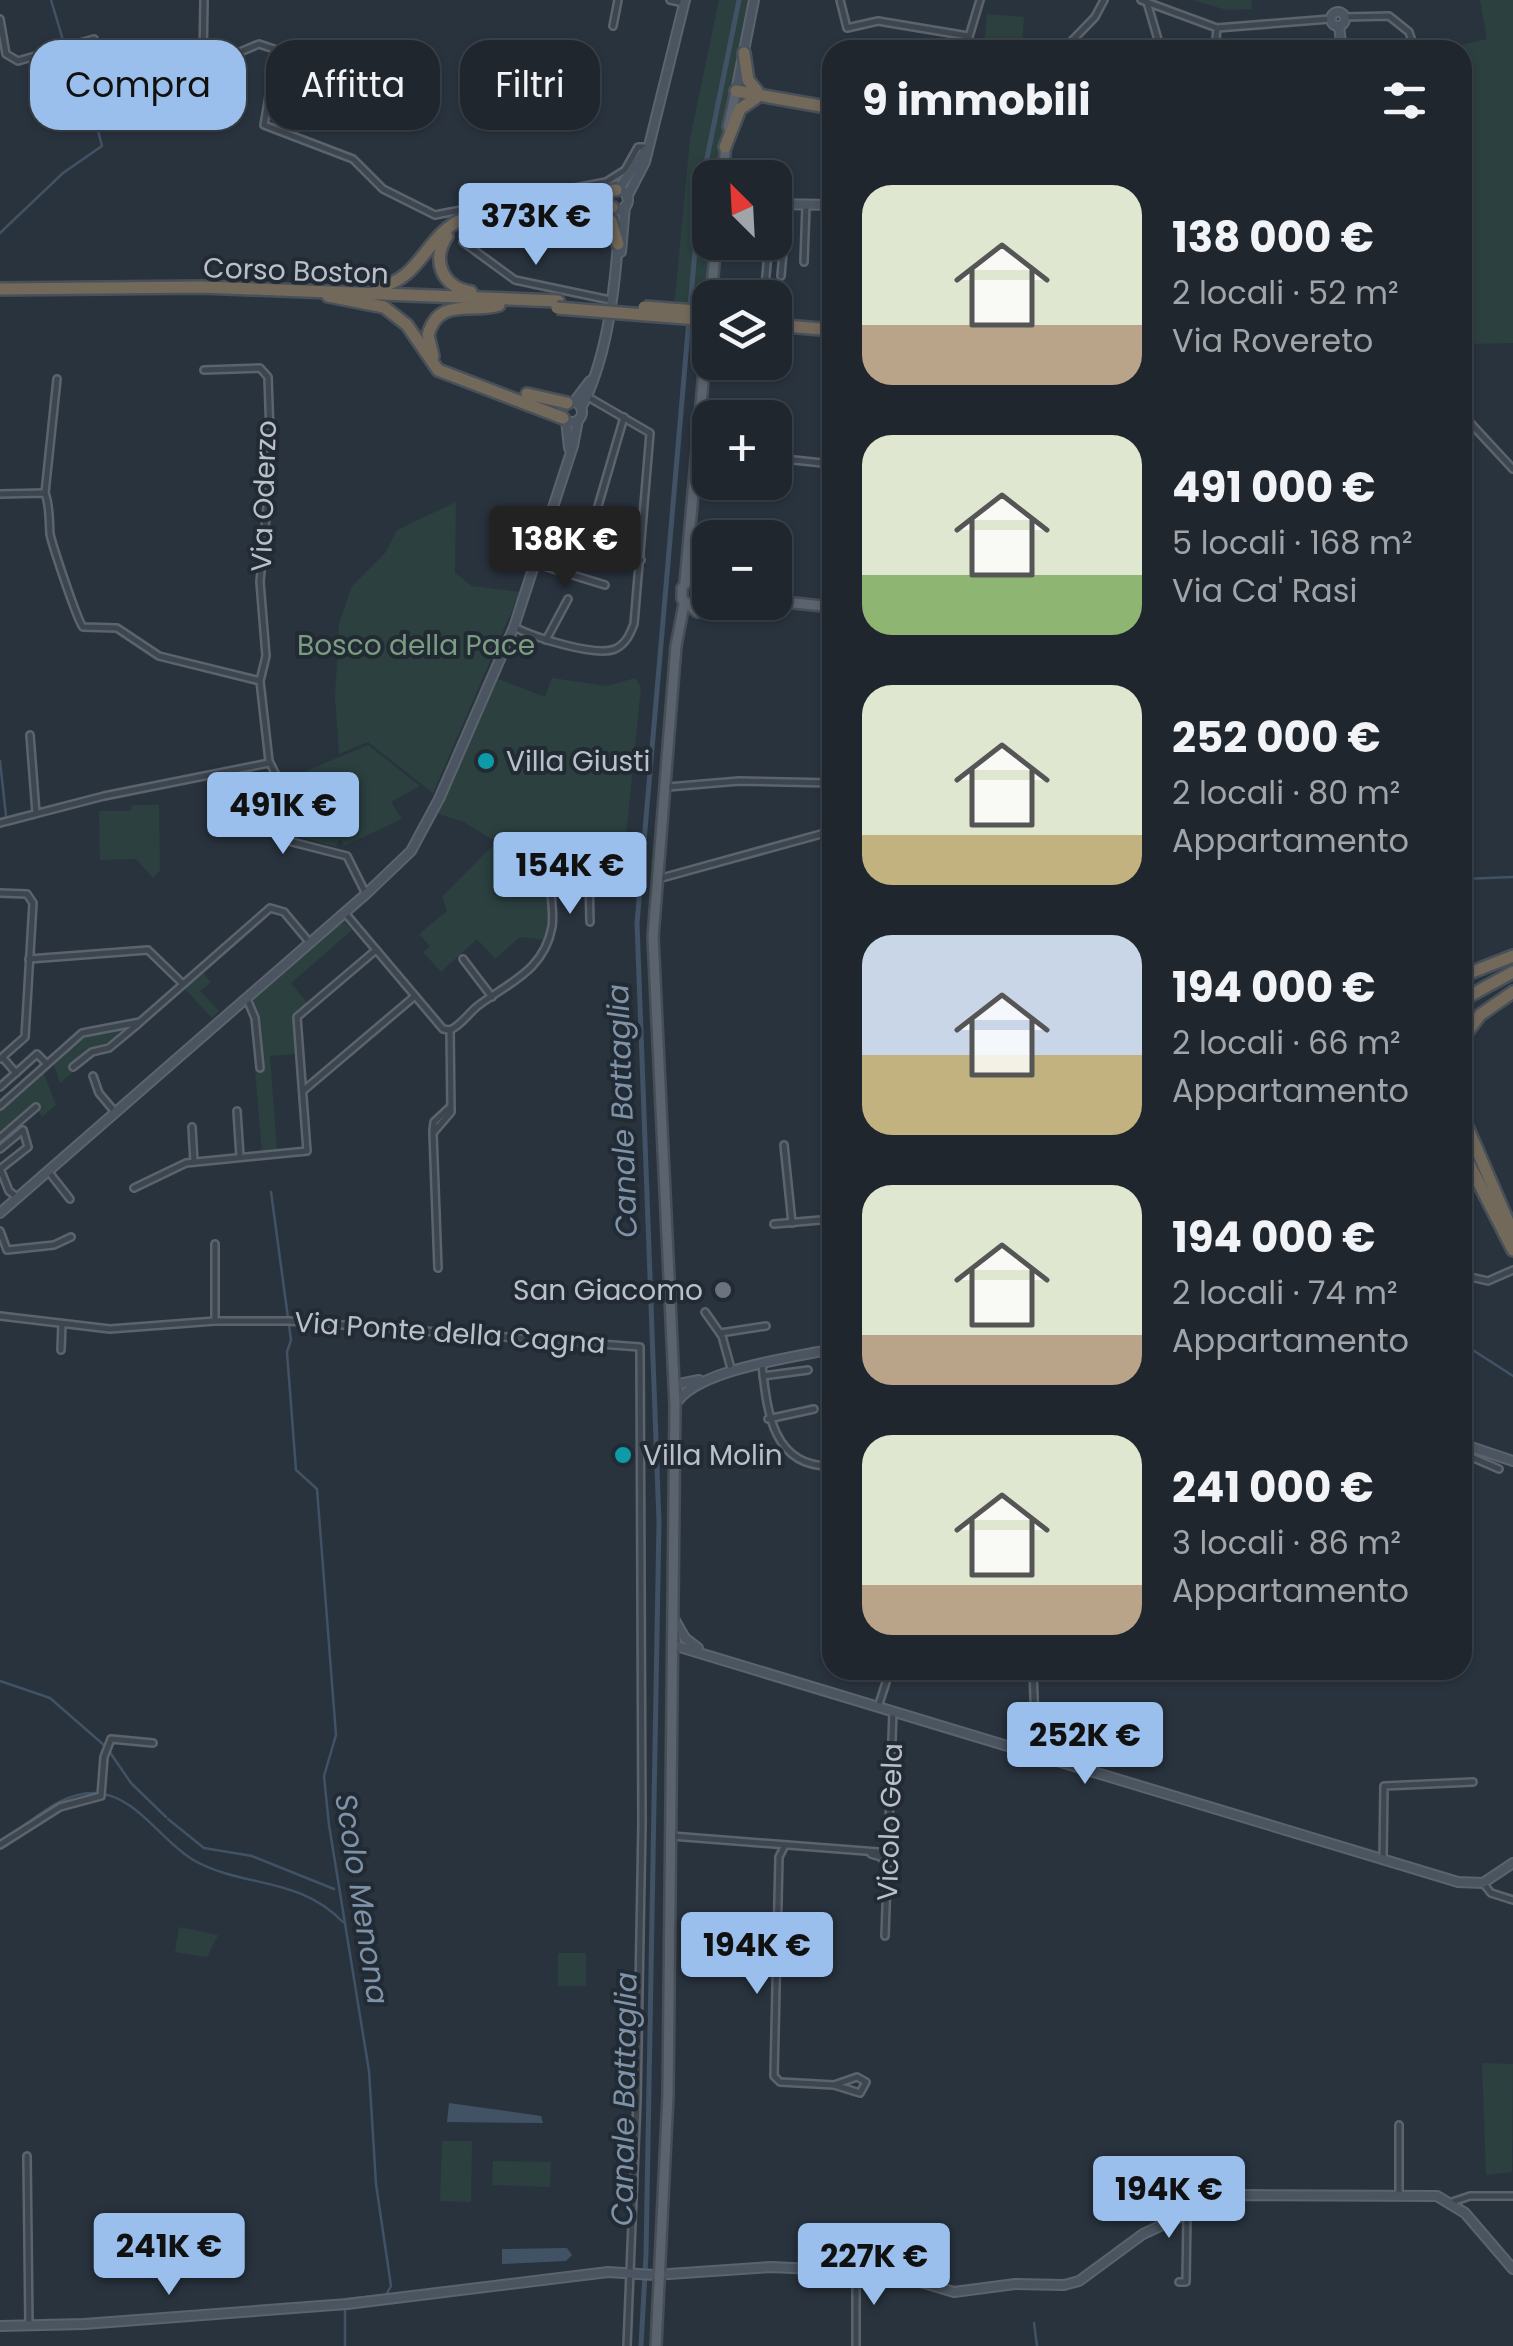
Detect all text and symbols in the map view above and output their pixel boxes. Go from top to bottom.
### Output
chip: Compra [30,40,246,130]
chip: Affitta [266,40,440,130]
chip: Filtri [460,40,600,130]
text: 9 immobili [862,71,1091,130]
icon: filters [1377,73,1432,128]
north arrow [692,160,792,260]
map controls [692,160,792,620]
pin: 373K € [455,183,617,268]
text: 373K € [481,193,591,238]
text: 138 000 € [1172,208,1374,267]
icon: home [942,225,1062,345]
street label: Corso Boston [203,248,389,294]
text: 2 locali · 52 m² [1172,270,1399,315]
button: layers [692,280,792,380]
text: Via Rovereto [1172,318,1373,363]
button: + [692,400,792,500]
street label: Via Oderzo [242,420,286,572]
text: 491 000 € [1172,458,1375,517]
icon: home [942,475,1062,595]
pin: 138K € [484,506,646,591]
text: 138K € [512,516,618,561]
button: − [692,520,792,620]
text: 5 locali · 168 m² [1172,520,1412,565]
text: Via Ca' Rasi [1172,568,1357,613]
park label: Bosco della Pace [297,626,535,665]
text: 252 000 € [1172,708,1381,767]
icon: home [942,725,1062,845]
place label: Villa Giusti [506,742,650,781]
marker: Villa Giusti [475,750,497,772]
text: 2 locali · 80 m² [1172,770,1400,815]
pin: 491K € [202,772,364,857]
text: 491K € [229,782,337,827]
text: Appartamento [1172,818,1409,863]
pin: 154K € [489,832,651,917]
text: 154K € [515,842,625,887]
text: 194 000 € [1172,958,1375,1017]
icon: home [942,975,1062,1095]
water label: Canale Battaglia [596,983,648,1239]
text: 2 locali · 66 m² [1172,1020,1401,1065]
text: Appartamento [1172,1068,1409,1113]
text: 194 000 € [1172,1208,1375,1267]
icon: home [942,1225,1062,1345]
text: 2 locali · 74 m² [1172,1270,1398,1315]
place label: San Giacomo [513,1271,703,1310]
marker: San Giacomo [712,1279,734,1301]
street label: Via Ponte della Cagna [293,1303,607,1363]
text: Appartamento [1172,1318,1409,1363]
place label: Villa Molin [643,1436,783,1475]
marker: Villa Molin [612,1444,634,1466]
text: 241 000 € [1172,1458,1374,1517]
icon: home [942,1475,1062,1595]
text: 3 locali · 86 m² [1172,1520,1401,1565]
text: Appartamento [1172,1568,1409,1613]
pin: 252K € [1004,1702,1166,1787]
text: 252K € [1029,1712,1141,1757]
street label: Vicolo Gela [868,1742,912,1902]
water label: Scolo Menona [324,1791,400,2007]
pin: 194K € [676,1912,838,1997]
text: 194K € [703,1922,811,1967]
water label: Canale Battaglia [600,1972,648,2226]
pin: 194K € [1088,2156,1250,2241]
text: 194K € [1115,2166,1223,2211]
pin: 241K € [88,2213,250,2298]
text: 241K € [116,2223,222,2268]
pin: 227K € [793,2223,955,2308]
text: 227K € [820,2233,928,2278]

